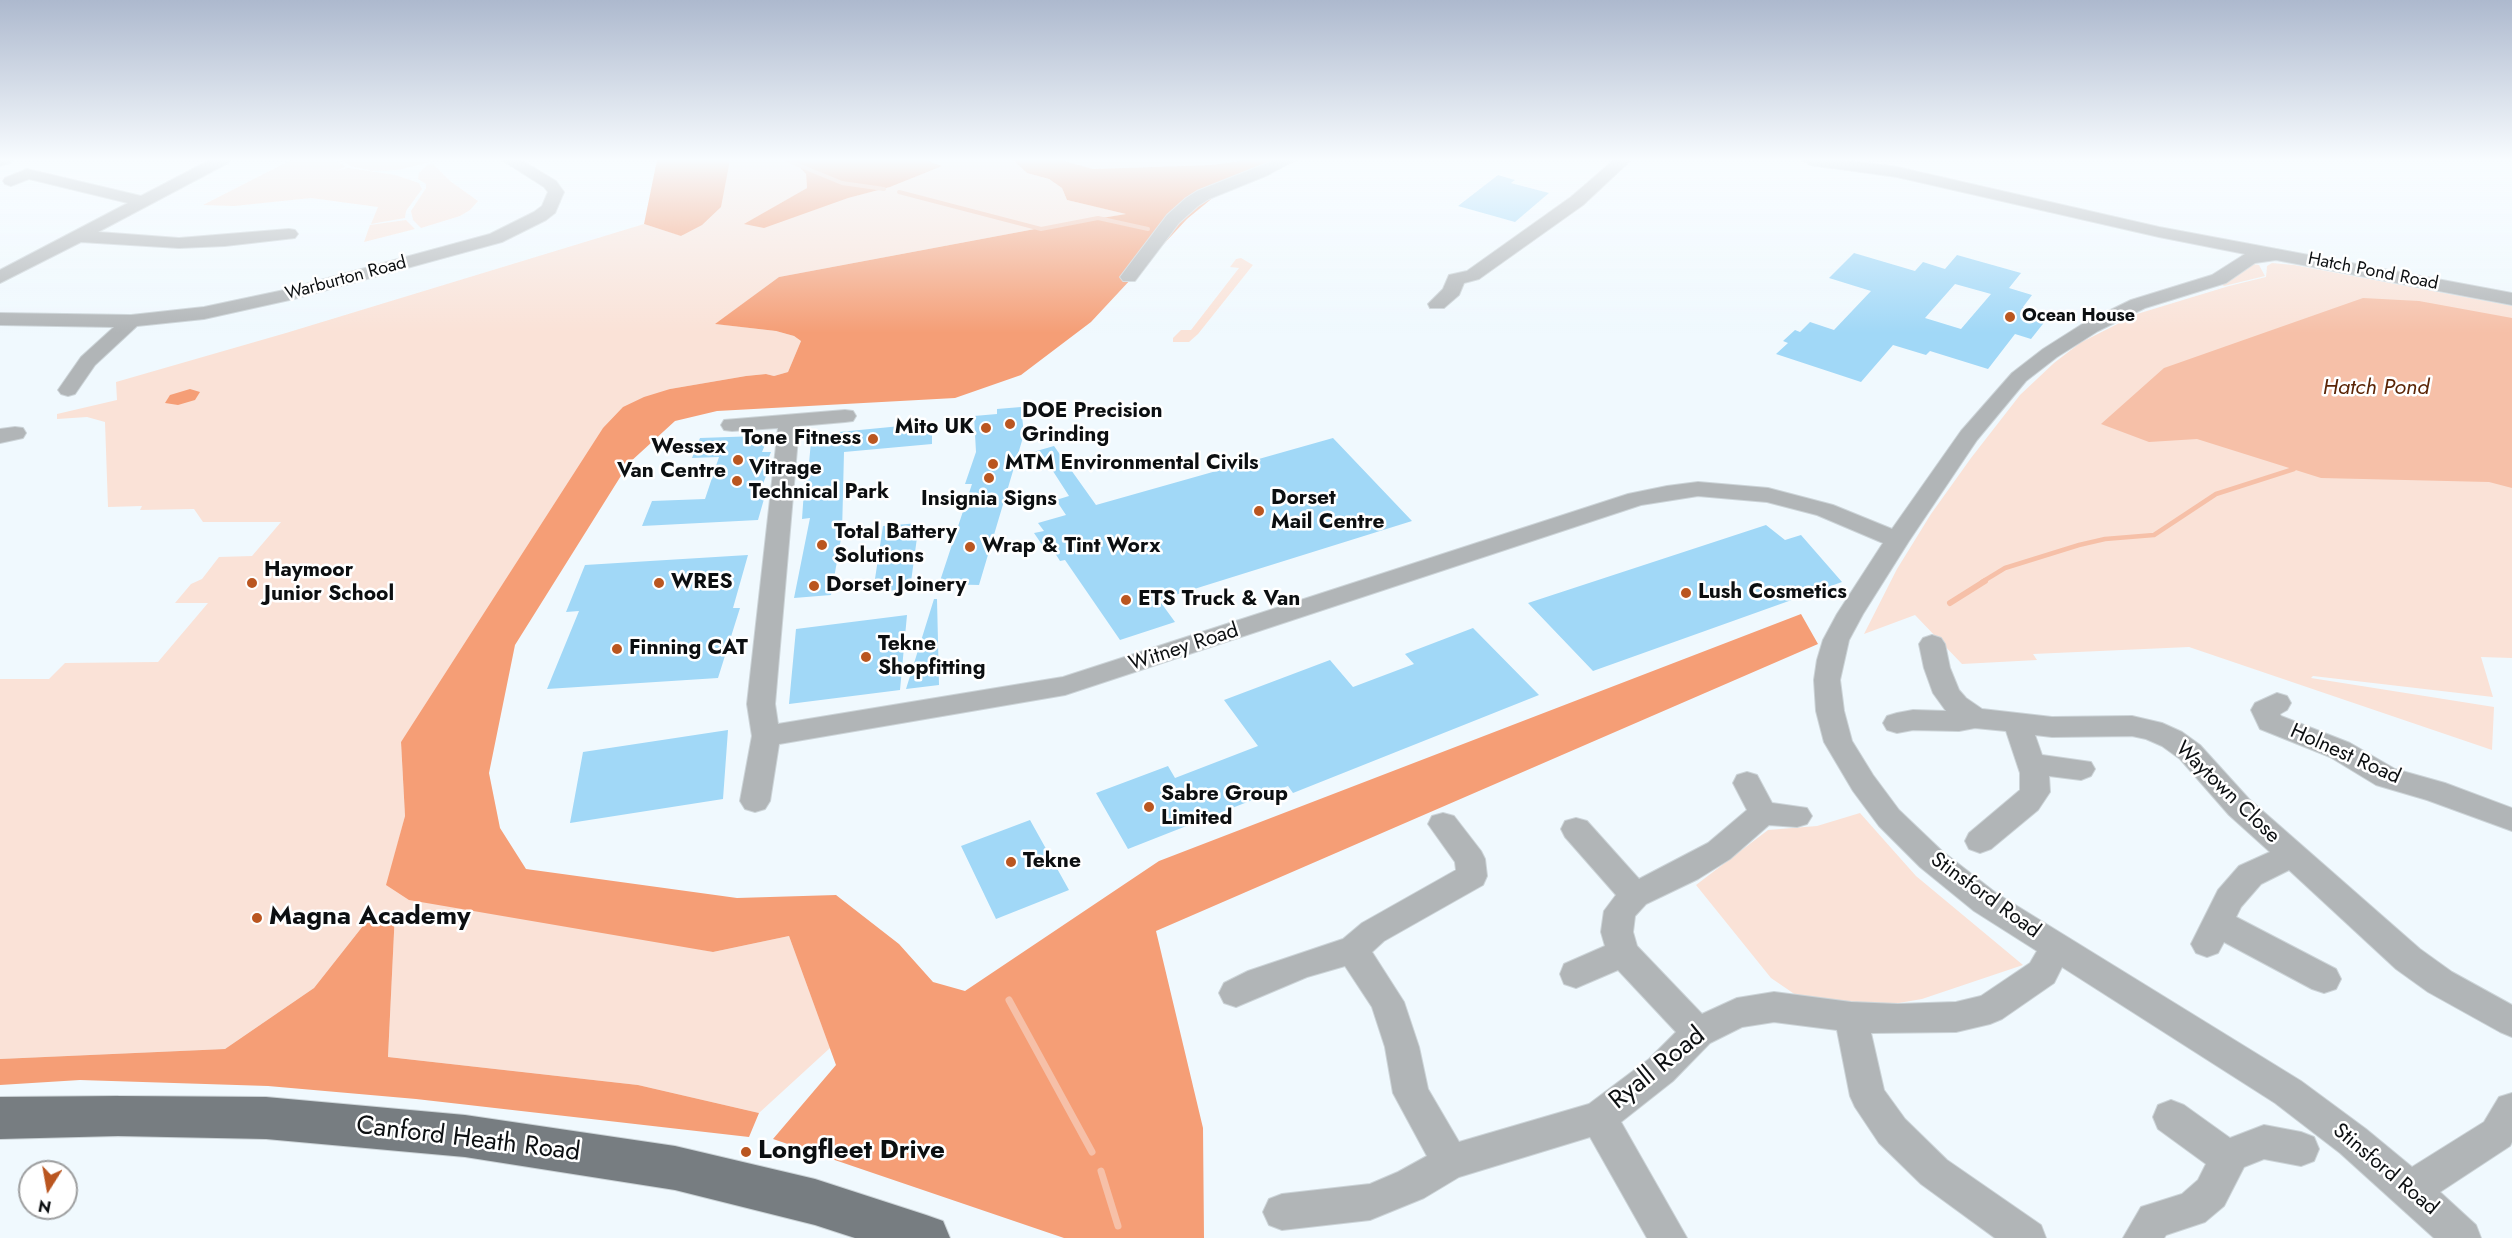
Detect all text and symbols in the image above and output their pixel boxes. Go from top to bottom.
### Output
street label: Hatch Pond Road [2306,249,2440,295]
street label: Warburton Road [283,252,409,306]
place label: Ocean House [2022,306,2135,328]
marker: Ocean House [2003,310,2017,324]
water label: Hatch Pond [2323,376,2429,402]
place label: DOE Precision Grinding [1022,399,1163,449]
place label: Mito UK [895,415,974,441]
marker: DOE Precision Grinding [1003,417,1017,431]
marker: Mito UK [979,421,993,435]
place label: Tone Fitness [741,426,861,452]
marker: Tone Fitness [866,432,880,446]
place label: Wessex Van Centre [617,435,726,485]
place label: MTM Environmental Civils [1005,451,1259,477]
marker: Wessex Van Centre [731,453,745,467]
place label: Vitrage Technical Park [749,456,889,506]
marker: MTM Environmental Civils [986,457,1000,471]
marker: Insignia Signs [982,471,996,485]
marker: Vitrage Technical Park [730,474,744,488]
place label: Dorset Mail Centre [1271,486,1385,536]
place label: Insignia Signs [921,487,1057,513]
marker: Dorset Mail Centre [1252,504,1266,518]
place label: Total Battery Solutions [834,520,957,570]
place label: Wrap & Tint Worx [982,534,1160,560]
marker: Total Battery Solutions [815,538,829,552]
marker: Wrap & Tint Worx [963,540,977,554]
place label: Haymoor Junior School [264,558,394,608]
place label: WRES [671,570,733,596]
place label: Dorset Joinery [826,573,966,599]
marker: Haymoor Junior School [245,576,259,590]
marker: WRES [652,576,666,590]
marker: Dorset Joinery [807,579,821,593]
place label: Lush Cosmetics [1698,580,1847,606]
marker: Lush Cosmetics [1679,586,1693,600]
place label: ETS Truck & Van [1138,587,1300,613]
marker: ETS Truck & Van [1119,593,1133,607]
street label: Witney Road [1126,618,1242,678]
place label: Tekne Shopfitting [878,632,985,682]
place label: Finning CAT [629,636,748,662]
marker: Finning CAT [610,642,624,656]
marker: Tekne Shopfitting [859,650,873,664]
street label: Holnest Road [2286,719,2404,791]
street label: Waytown Close [2169,737,2285,849]
place label: Sabre Group Limited [1161,782,1288,832]
marker: Sabre Group Limited [1142,800,1156,814]
street label: Stinsford Road [1925,848,2045,944]
place label: Tekne [1023,849,1081,875]
marker: Tekne [1004,855,1018,869]
place label: Magna Academy [269,902,470,934]
marker: Magna Academy [250,911,264,925]
street label: Ryall Road [1604,1021,1712,1117]
street label: Canford Heath Road [354,1111,582,1169]
street label: Stinsford Road [2327,1119,2443,1221]
place label: Longfleet Drive [758,1136,945,1168]
marker: Longfleet Drive [739,1145,753,1159]
north arrow [18,1160,78,1220]
text: N [36,1194,53,1219]

